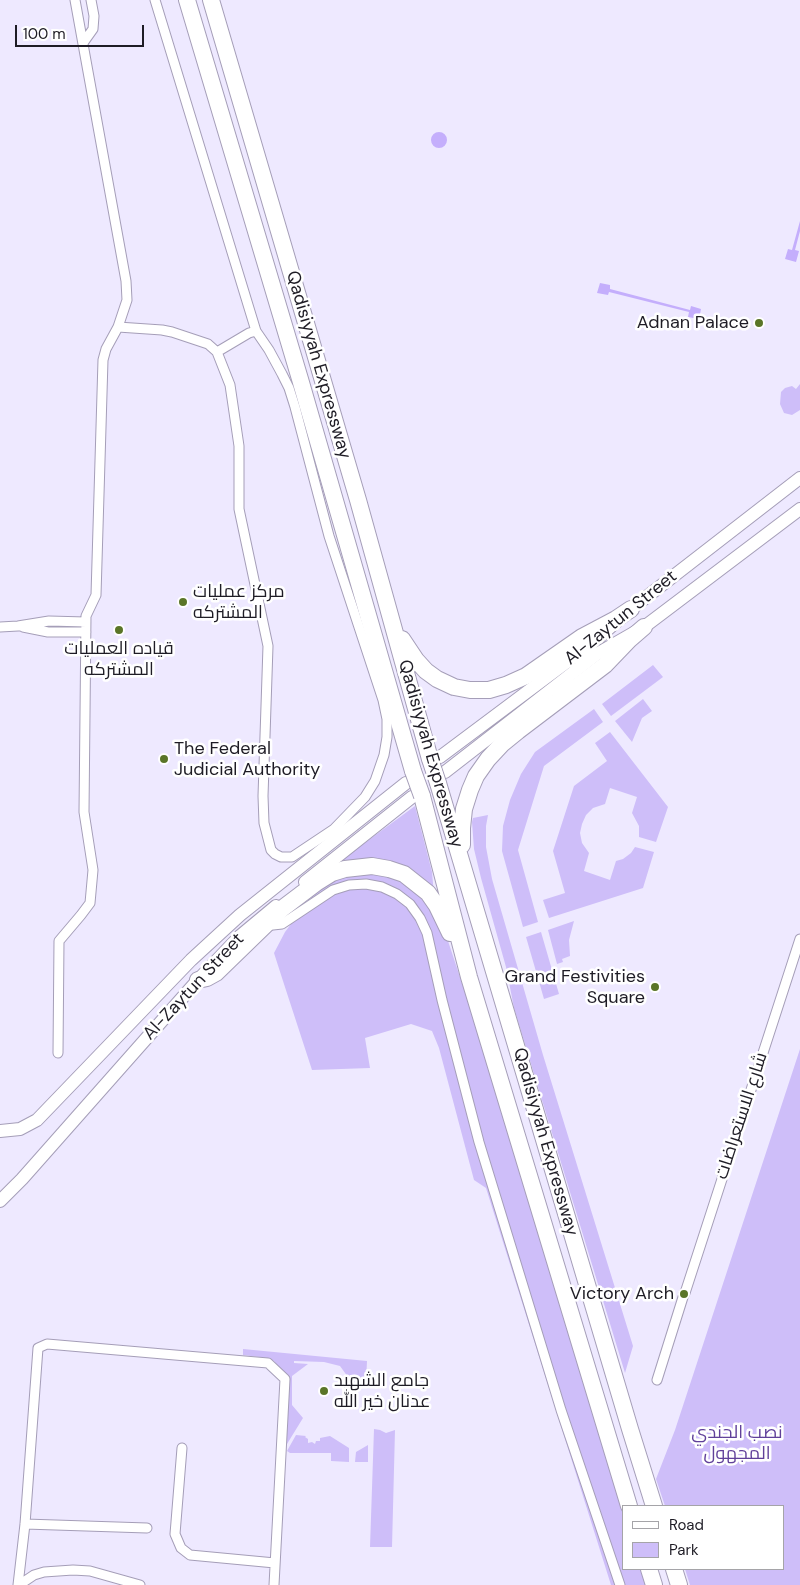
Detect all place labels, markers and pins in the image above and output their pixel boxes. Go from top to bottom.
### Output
place label: Adnan Palace [637,312,749,334]
marker: Adnan Palace [753,317,765,329]
place label: مركز عمليات المشتركه [193,581,285,624]
marker: مركز عمليات المشتركه [177,596,189,608]
marker: قياده العمليات المشتركه [113,624,125,636]
place label: قياده العمليات المشتركه [64,638,174,681]
place label: The Federal Judicial Authority [174,738,320,781]
marker: The Federal Judicial Authority [158,753,170,765]
place label: Grand Festivities Square [505,966,645,1009]
marker: Grand Festivities Square [649,981,661,993]
place label: Victory Arch [570,1283,674,1305]
marker: Victory Arch [678,1288,690,1300]
place label: جامع الشهيد عدنان خير الله [334,1370,430,1412]
marker: جامع الشهيد عدنان خير الله [318,1385,330,1397]

